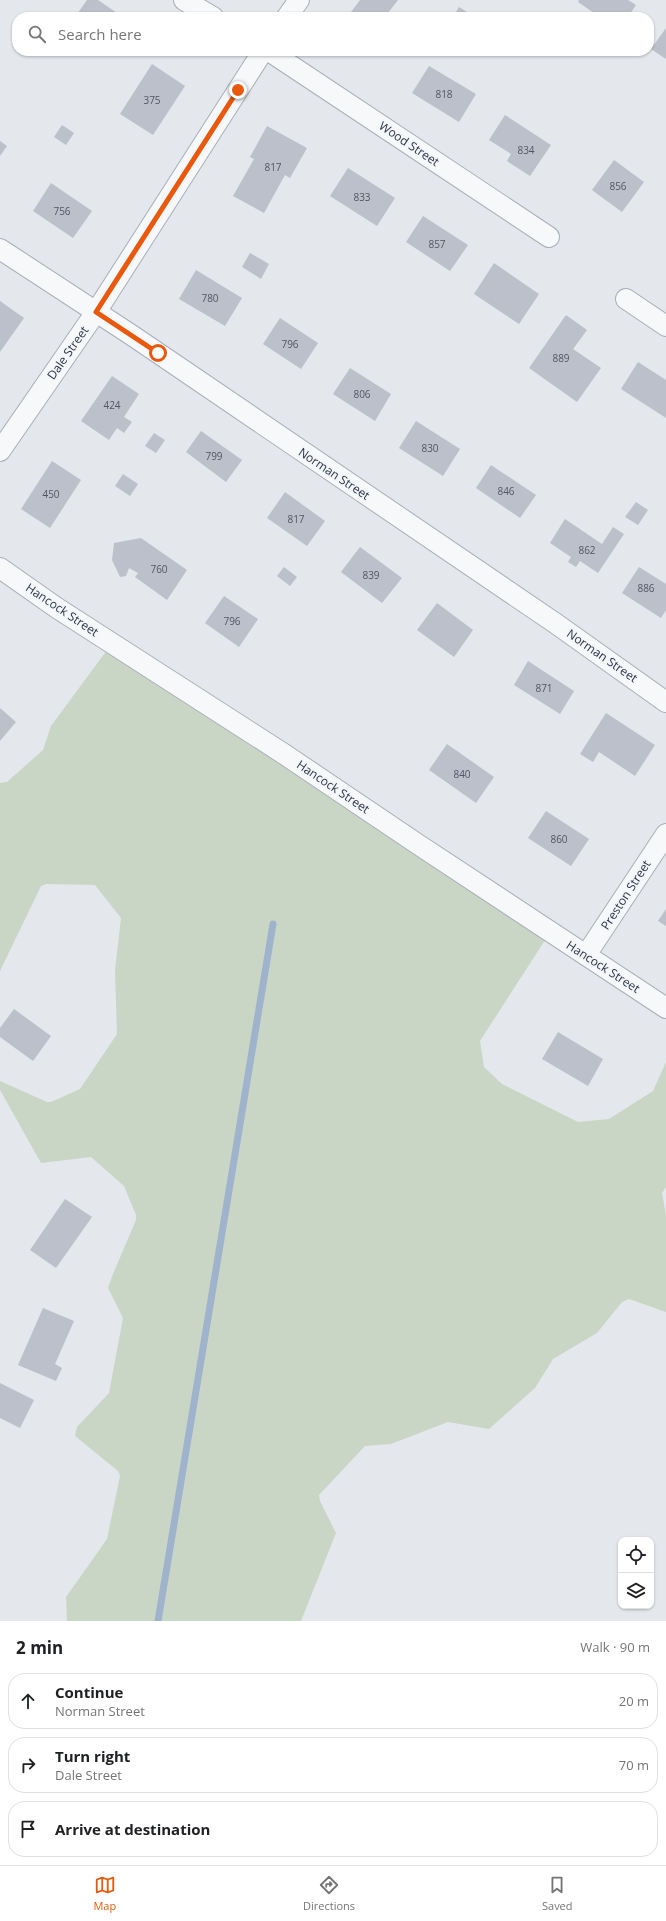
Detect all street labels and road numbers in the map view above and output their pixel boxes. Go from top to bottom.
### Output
street label: Wood Street [376,117,443,170]
street label: Dale Street [43,323,92,383]
street label: Norman Street [295,443,373,504]
street label: Hancock Street [22,579,102,640]
street label: Norman Street [563,625,641,686]
street label: Hancock Street [293,756,373,817]
street label: Preston Street [597,857,655,933]
street label: Hancock Street [563,936,643,997]

